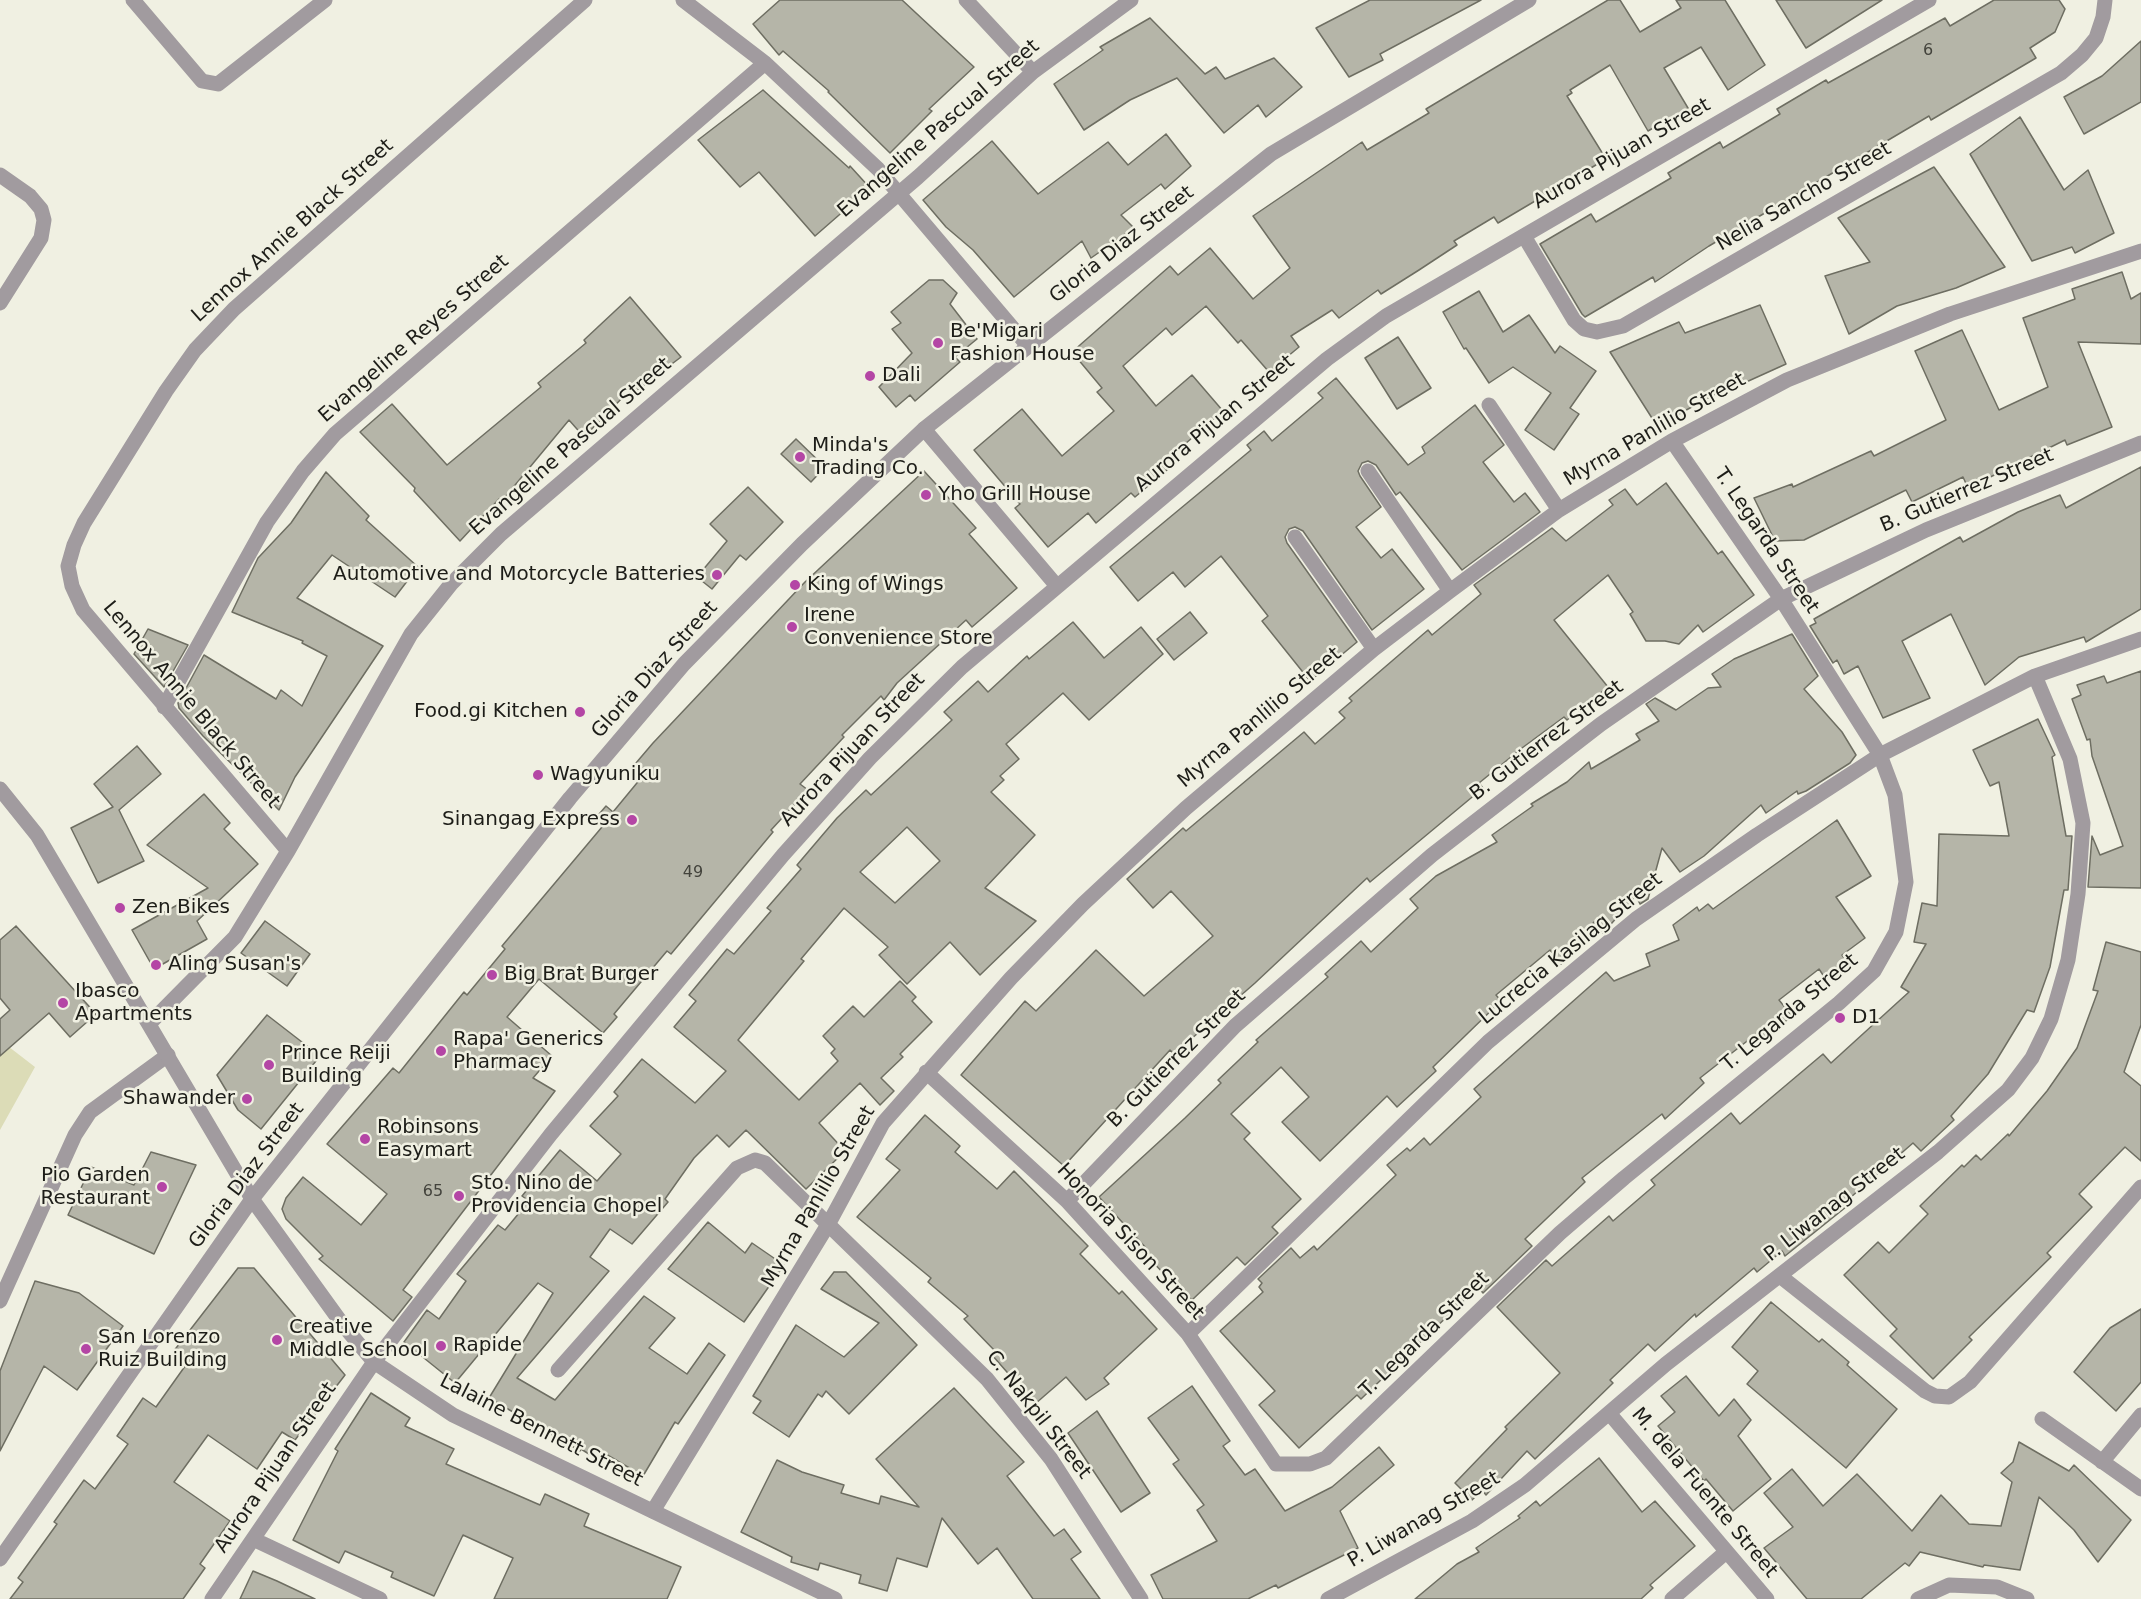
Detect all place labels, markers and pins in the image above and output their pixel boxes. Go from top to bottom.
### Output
place label: Be'Migari Fashion House [950,320,1095,367]
marker: Be'Migari Fashion House [931,336,945,350]
place label: Dali [882,364,921,388]
marker: Dali [863,369,877,383]
place label: Minda's Trading Co. [812,434,924,481]
marker: Minda's Trading Co. [793,450,807,464]
place label: Yho Grill House [938,483,1091,507]
marker: Yho Grill House [919,488,933,502]
place label: Automotive and Motorcycle Batteries [333,563,705,587]
marker: Automotive and Motorcycle Batteries [710,568,724,582]
place label: King of Wings [807,573,944,597]
marker: King of Wings [788,578,802,592]
place label: Irene Convenience Store [804,604,993,651]
marker: Irene Convenience Store [785,620,799,634]
place label: Food.gi Kitchen [414,700,568,724]
marker: Food.gi Kitchen [573,705,587,719]
place label: Wagyuniku [550,763,660,787]
marker: Wagyuniku [531,768,545,782]
place label: Sinangag Express [442,808,620,832]
marker: Sinangag Express [625,813,639,827]
place label: Zen Bikes [132,896,230,920]
marker: Zen Bikes [113,901,127,915]
place label: Aling Susan's [168,953,301,977]
marker: Aling Susan's [149,958,163,972]
place label: Big Brat Burger [504,963,658,987]
marker: Big Brat Burger [485,968,499,982]
place label: Ibasco Apartments [75,980,192,1027]
marker: Ibasco Apartments [56,996,70,1010]
place label: D1 [1852,1006,1880,1030]
marker: D1 [1833,1011,1847,1025]
place label: Rapa' Generics Pharmacy [453,1028,603,1075]
place label: Prince Reiji Building [281,1042,391,1089]
marker: Rapa' Generics Pharmacy [434,1044,448,1058]
marker: Prince Reiji Building [262,1058,276,1072]
place label: Shawander [123,1087,235,1111]
marker: Shawander [240,1092,254,1106]
place label: Robinsons Easymart [377,1116,479,1163]
marker: Robinsons Easymart [358,1132,372,1146]
place label: Pio Garden Restaurant [41,1164,150,1211]
place label: Sto. Nino de Providencia Chopel [471,1172,662,1219]
marker: Pio Garden Restaurant [155,1180,169,1194]
marker: Sto. Nino de Providencia Chopel [452,1189,466,1203]
place label: Creative Middle School [289,1316,428,1363]
place label: San Lorenzo Ruiz Building [98,1326,227,1373]
marker: Creative Middle School [270,1333,284,1347]
place label: Rapide [453,1334,522,1358]
marker: Rapide [434,1339,448,1353]
marker: San Lorenzo Ruiz Building [79,1342,93,1356]

